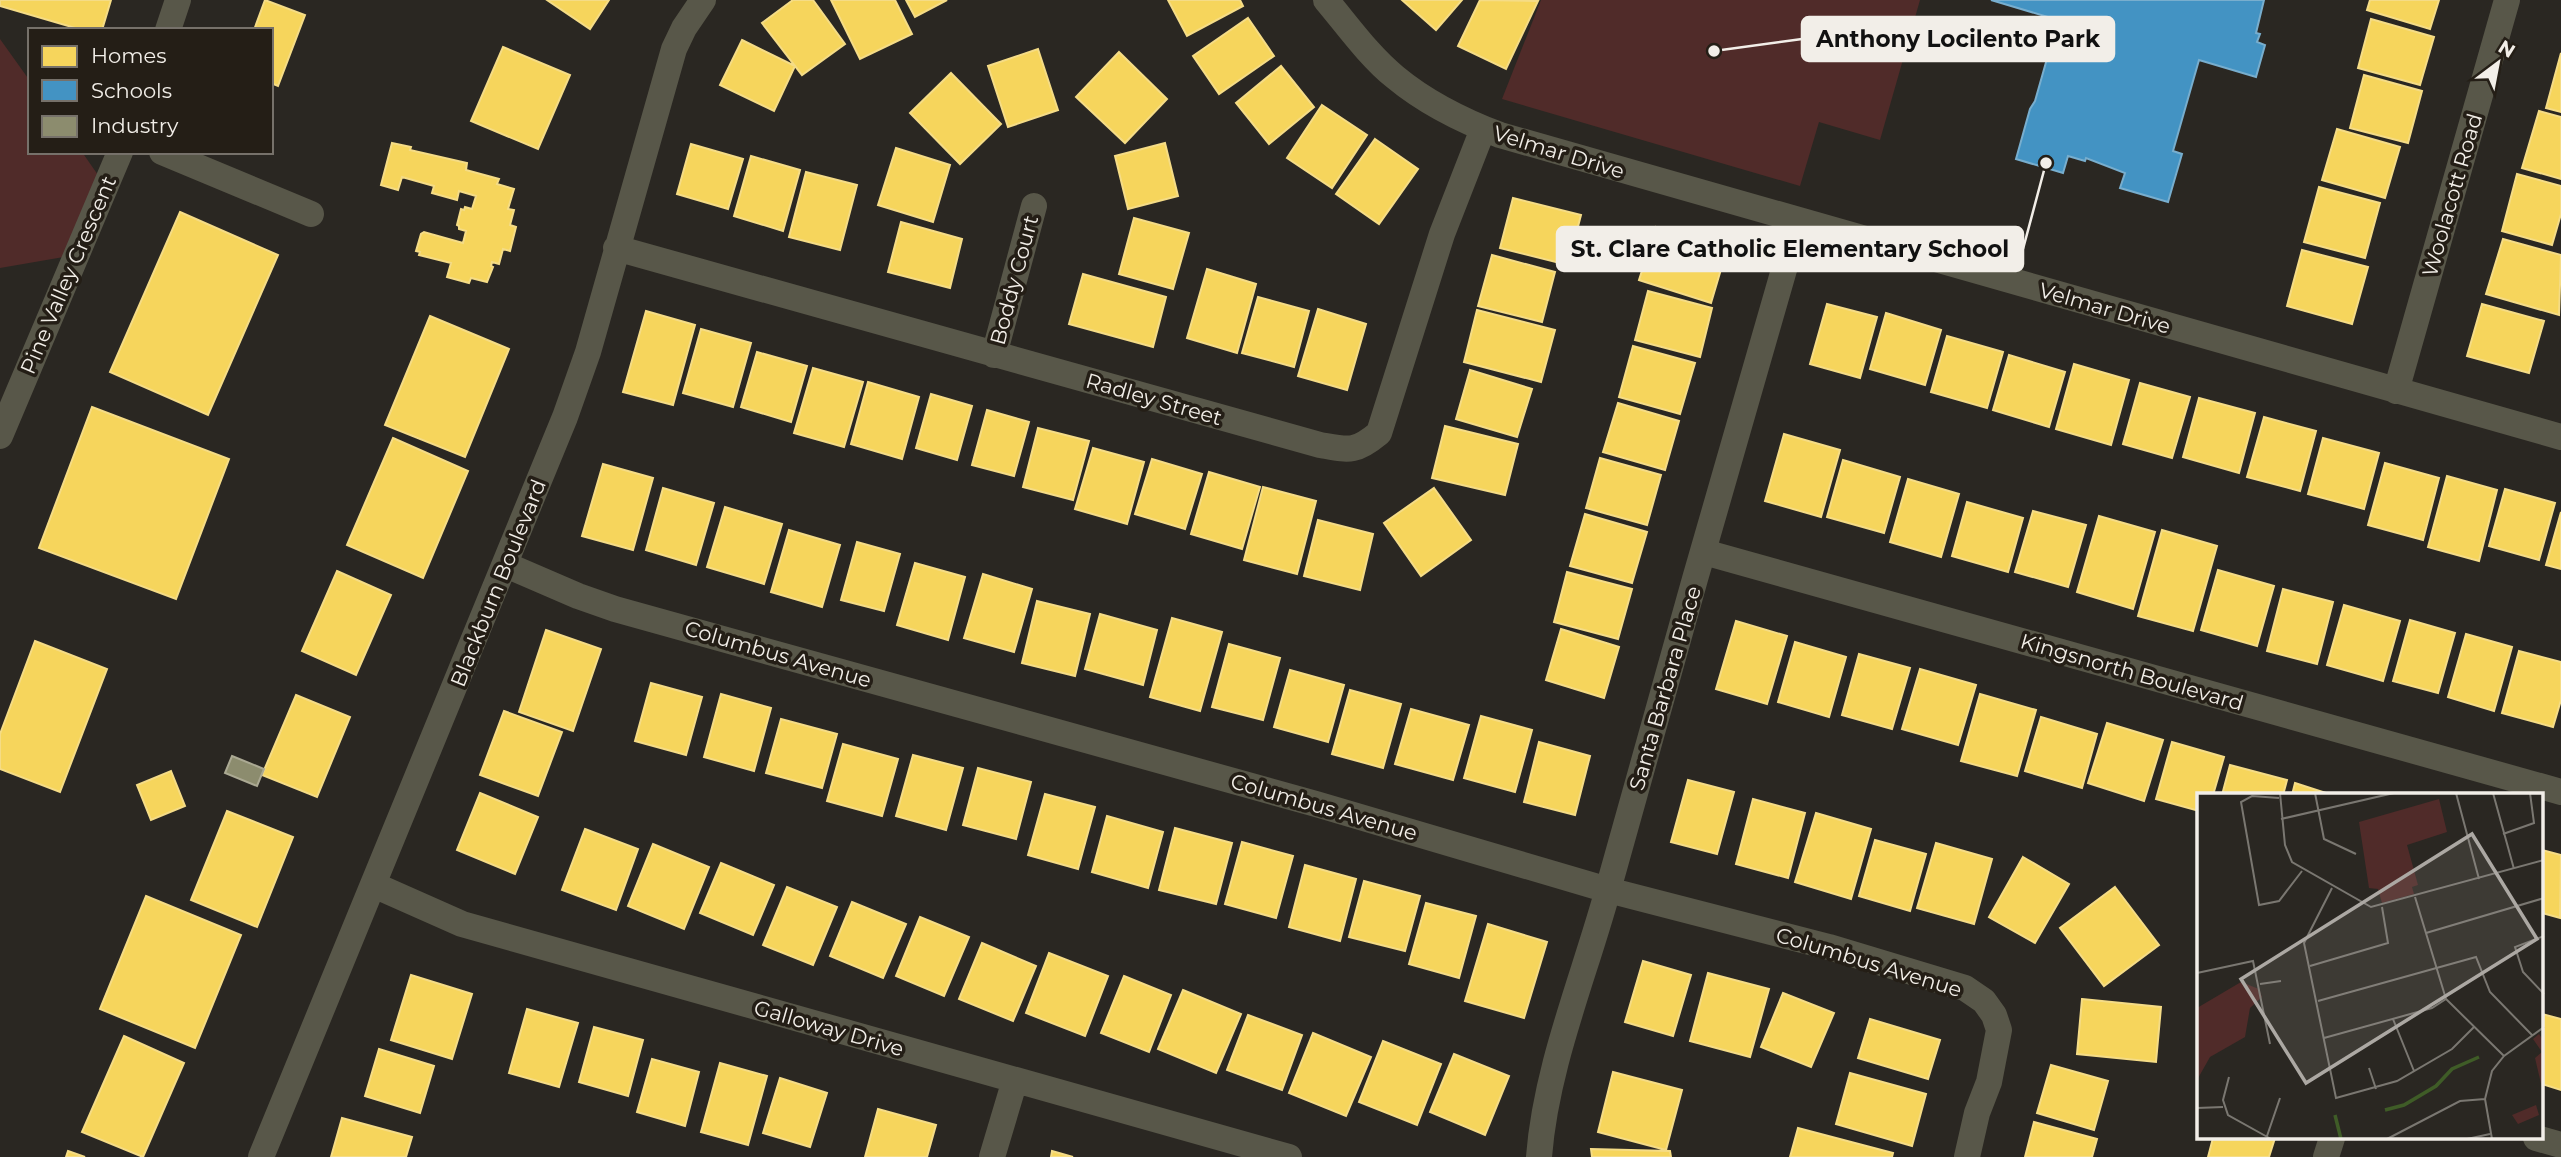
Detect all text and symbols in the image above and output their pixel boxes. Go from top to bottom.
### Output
callout: Anthony Locilento Park [1802,17,2114,61]
text: Anthony Locilento Park [1815,25,2101,53]
legend [28,28,273,154]
north arrow [2463,28,2533,98]
text: N [2494,35,2519,63]
text: Homes [91,43,166,68]
text: Schools [91,78,172,103]
street label: Woolacott Road [2417,111,2487,279]
text: Industry [91,113,179,138]
street label: Velmar Drive [1491,120,1627,184]
street label: Pine Valley Crescent [15,172,121,378]
street label: Boddy Court [985,212,1043,348]
callout: St. Clare Catholic Elementary School [1557,227,2023,271]
text: St. Clare Catholic Elementary School [1571,235,2009,263]
street label: Velmar Drive [2036,277,2174,339]
street label: Radley Street [1083,368,1225,430]
street label: Blackburn Boulevard [445,476,551,690]
street label: Santa Barbara Place [1624,583,1706,793]
street label: Columbus Avenue [682,615,874,693]
street label: Kingsnorth Boulevard [2018,628,2246,716]
street label: Columbus Avenue [1228,768,1420,846]
inset map [2197,793,2544,1140]
street label: Columbus Avenue [1773,922,1965,1002]
street label: Galloway Drive [751,995,907,1061]

